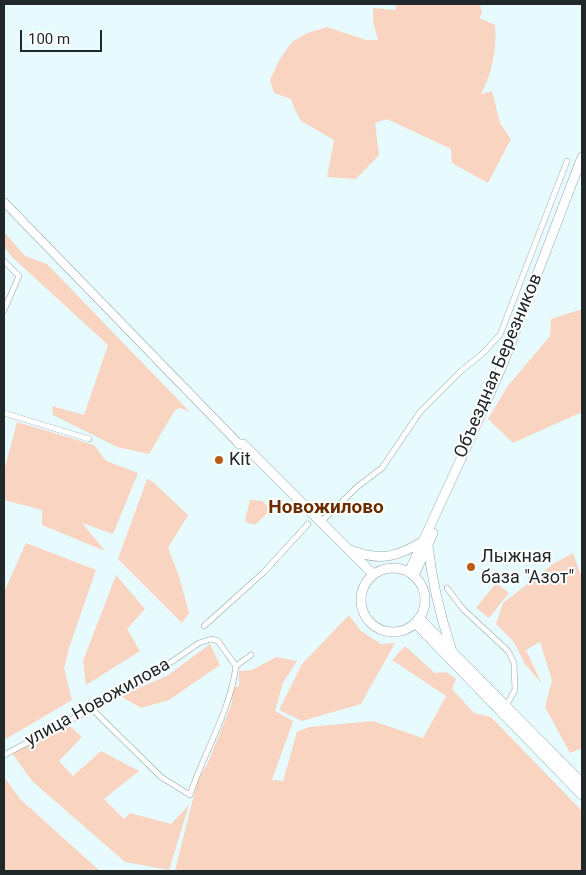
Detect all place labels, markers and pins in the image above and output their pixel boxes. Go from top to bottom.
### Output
place label: Kit [229,449,251,471]
marker: Kit [213,454,225,466]
place label: Лыжная база "Азот" [481,546,574,588]
marker: Лыжная база "Азот" [465,561,477,573]

